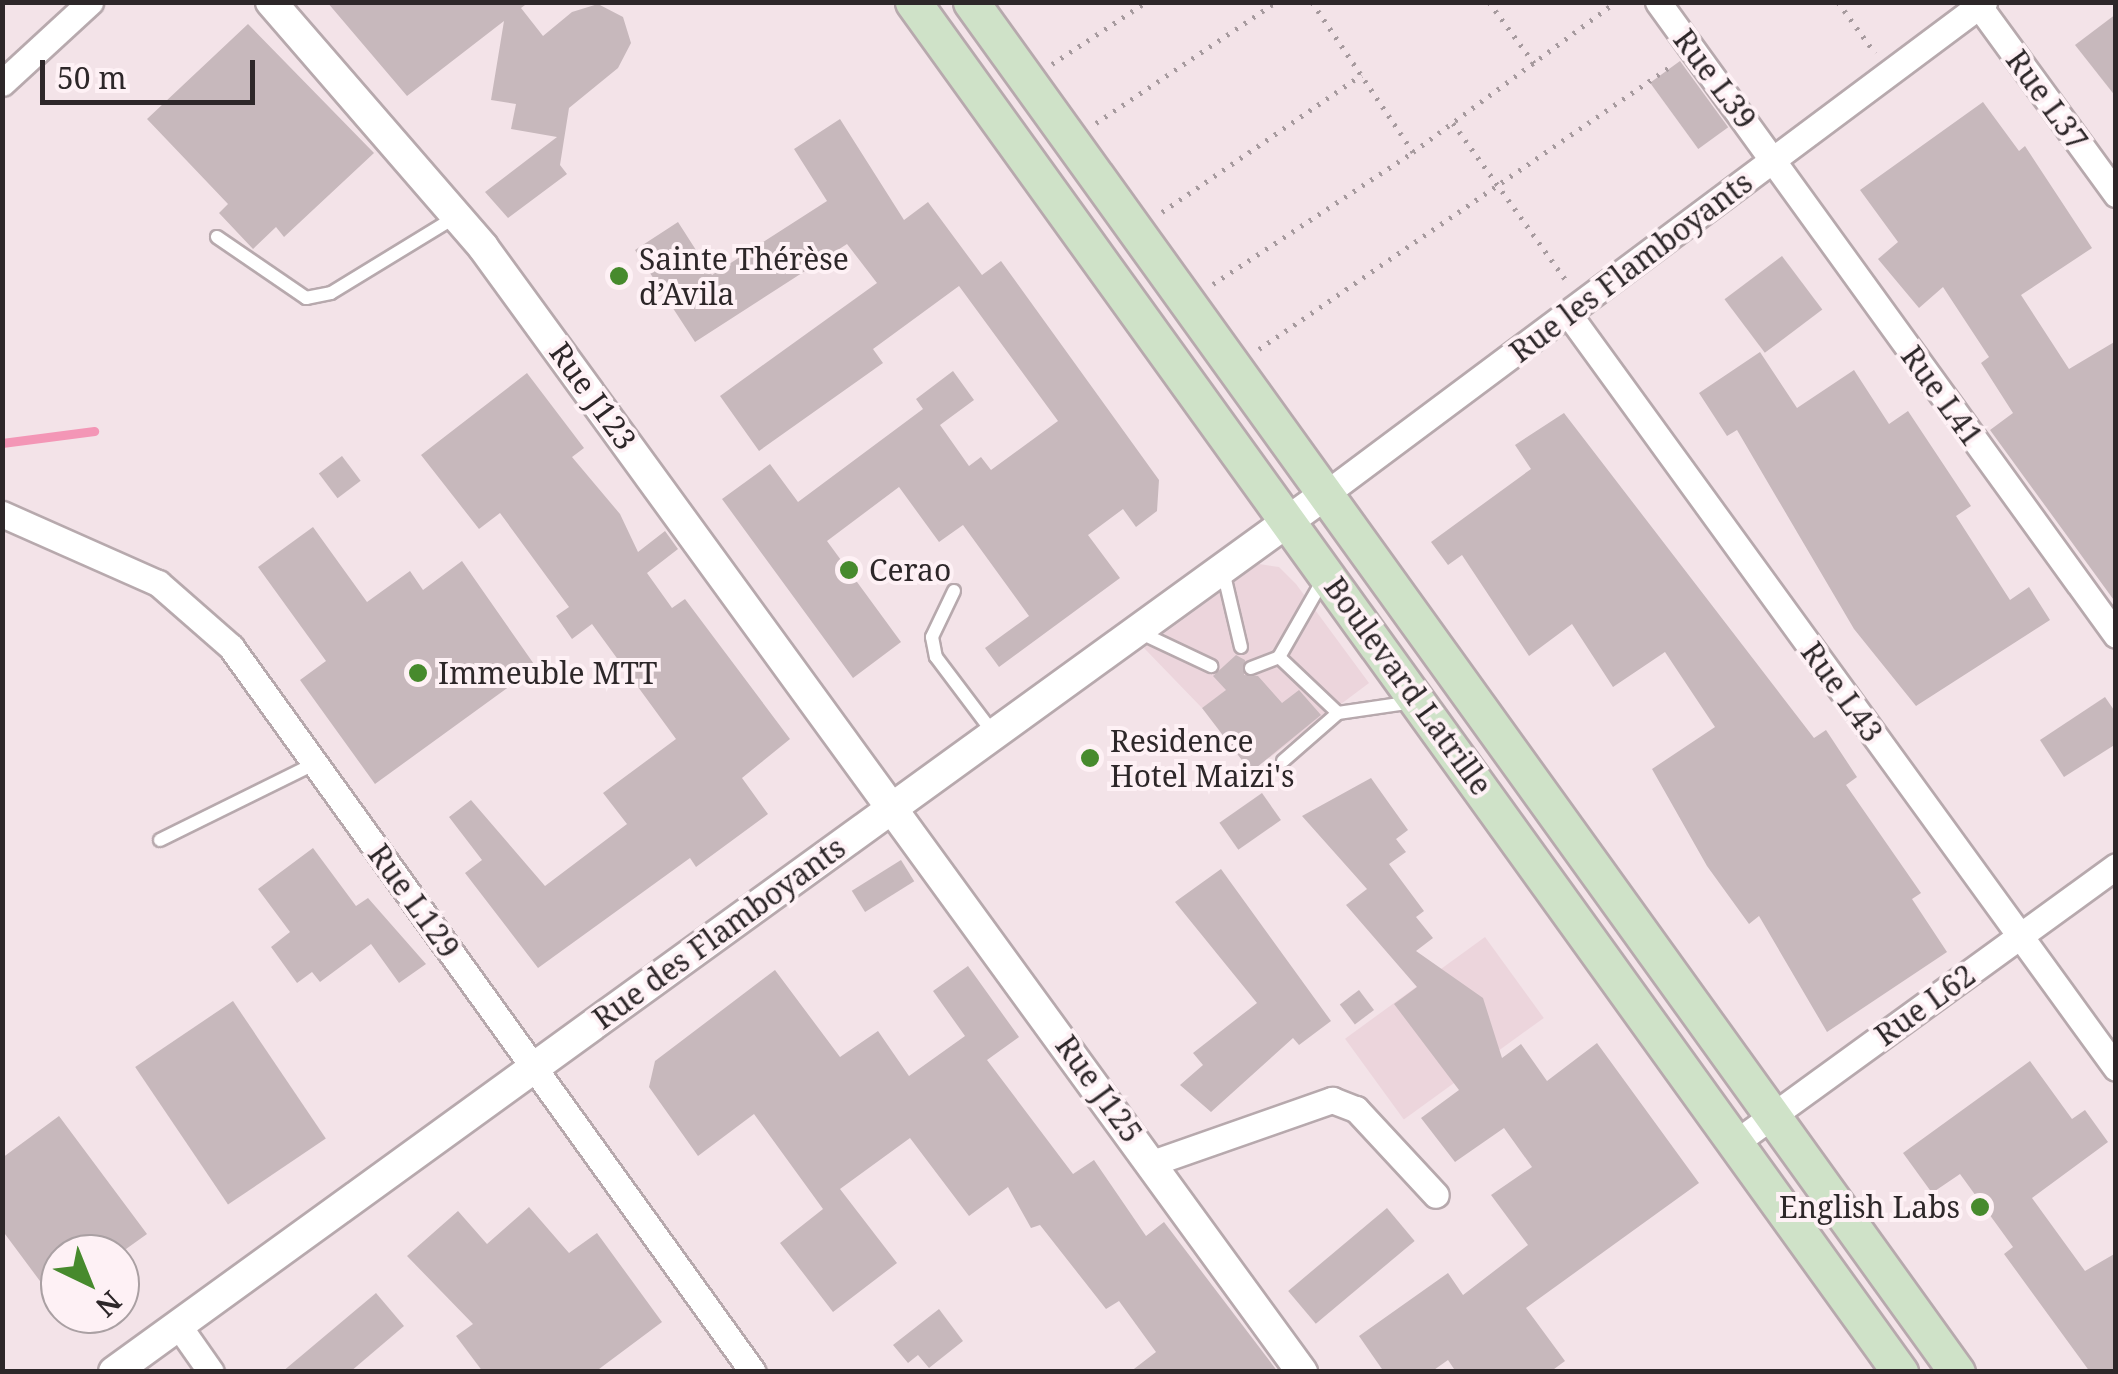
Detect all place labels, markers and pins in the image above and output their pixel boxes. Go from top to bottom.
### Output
place label: Sainte Thérèse d’Avila [639,241,849,312]
marker: Sainte Thérèse d’Avila [608,265,630,287]
place label: Cerao [869,552,951,588]
marker: Cerao [838,559,860,581]
place label: Immeuble MTT [438,655,657,691]
marker: Immeuble MTT [407,662,429,684]
place label: Residence Hotel Maizi's [1110,723,1294,794]
marker: Residence Hotel Maizi's [1079,747,1101,769]
place label: English Labs [1779,1189,1960,1225]
marker: English Labs [1969,1196,1991,1218]

